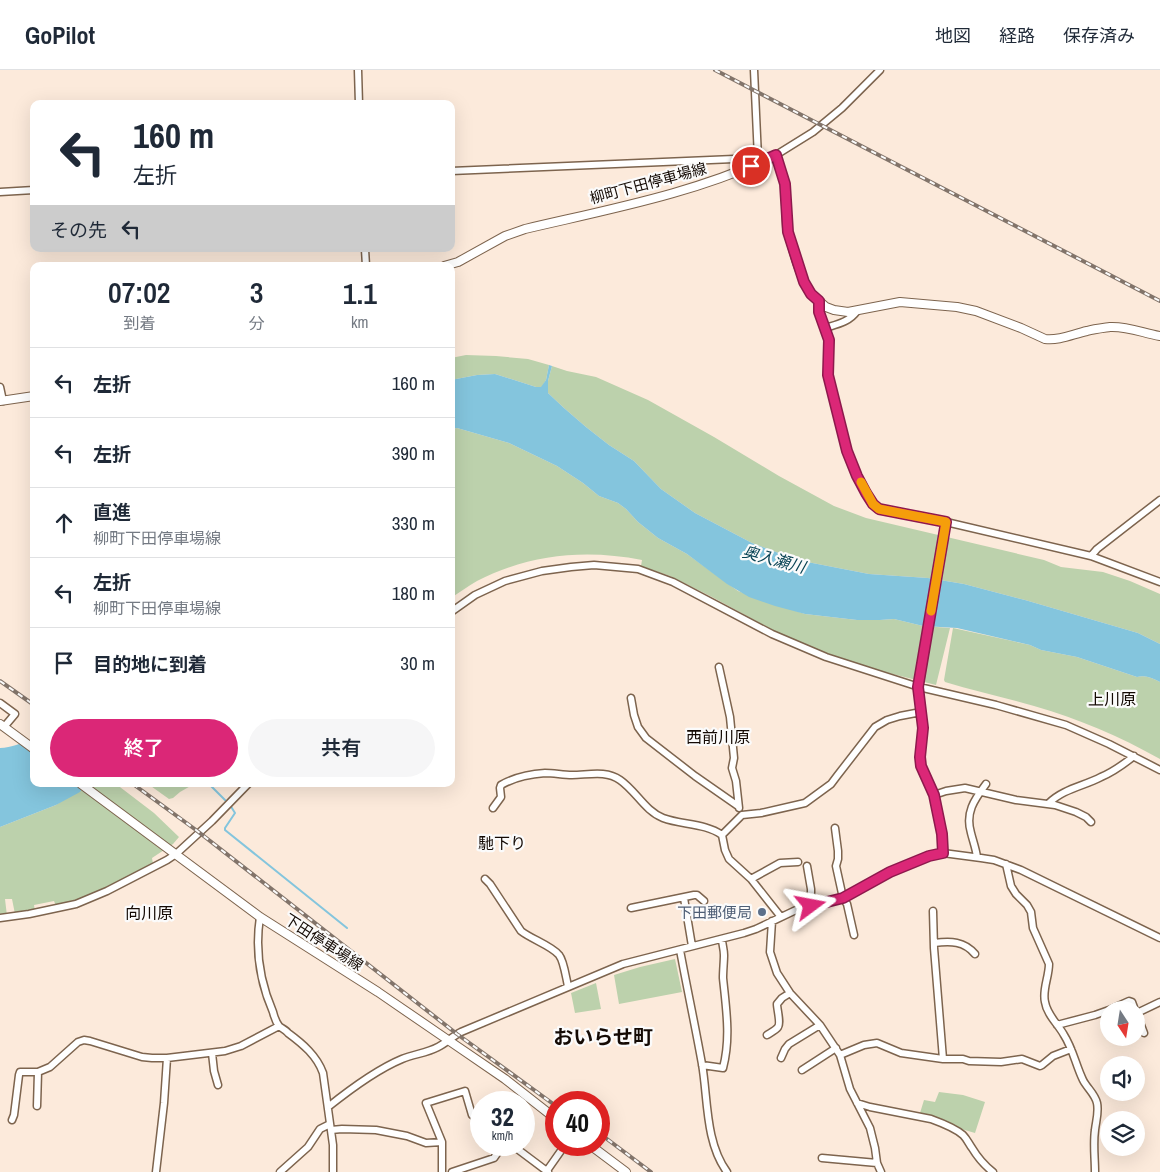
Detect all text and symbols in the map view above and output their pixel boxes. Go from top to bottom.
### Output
text: GoPilot [25,19,95,51]
text: 地図 [935,23,971,48]
text: 経路 [999,23,1035,48]
text: 保存済み [1063,23,1135,48]
text: 160 m [133,112,214,159]
icon: left [50,120,115,185]
pin [730,145,772,187]
icon: arrive [737,152,765,180]
street label: 柳町下田停車場線 [587,157,709,209]
text: 左折 [133,160,177,190]
icon: left [117,215,145,243]
text: その先 [50,217,107,243]
text: 07:02 [108,272,171,312]
text: 3 [250,272,263,312]
text: 1.1 [343,273,377,313]
text: km [351,311,369,333]
text: 到着 [123,312,155,334]
text: 分 [249,312,265,334]
icon: left [50,369,78,397]
text: 160 m [392,370,435,396]
text: 左折 [93,371,131,397]
icon: left [50,439,78,467]
text: 390 m [392,440,435,466]
text: 左折 [93,441,131,467]
text: 直進 [93,499,131,525]
icon: ahead [50,509,78,537]
text: 330 m [392,510,435,536]
text: 柳町下田停車場線 [93,527,221,549]
water label: 奥入瀬川 [740,540,810,578]
text: 左折 [93,569,131,595]
icon: left [50,579,78,607]
text: 180 m [392,580,435,606]
text: 柳町下田停車場線 [93,597,221,619]
icon: arrive [50,649,78,677]
text: 30 m [400,650,435,676]
text: 目的地に到着 [93,651,207,677]
district label: 上川原 [1088,688,1136,710]
button: 終了 [50,719,238,777]
button: 共有 [248,719,435,777]
district label: 西前川原 [686,726,750,748]
district label: 馳下り [478,832,526,854]
position arrow [784,879,836,931]
district label: 向川原 [125,902,173,924]
place label: 下田郵便局 [677,902,752,923]
marker: 下田郵便局 [756,906,768,918]
street label: 下田停車場線 [281,909,367,975]
north arrow [1100,1001,1145,1046]
map controls [1100,1001,1145,1156]
district label: おいらせ町 [553,1023,653,1050]
button: sound [1100,1056,1145,1101]
speed limit sign: 40 [545,1091,610,1156]
text: 32 [491,1100,514,1134]
button: layers [1100,1111,1145,1156]
text: km/h [492,1128,513,1144]

